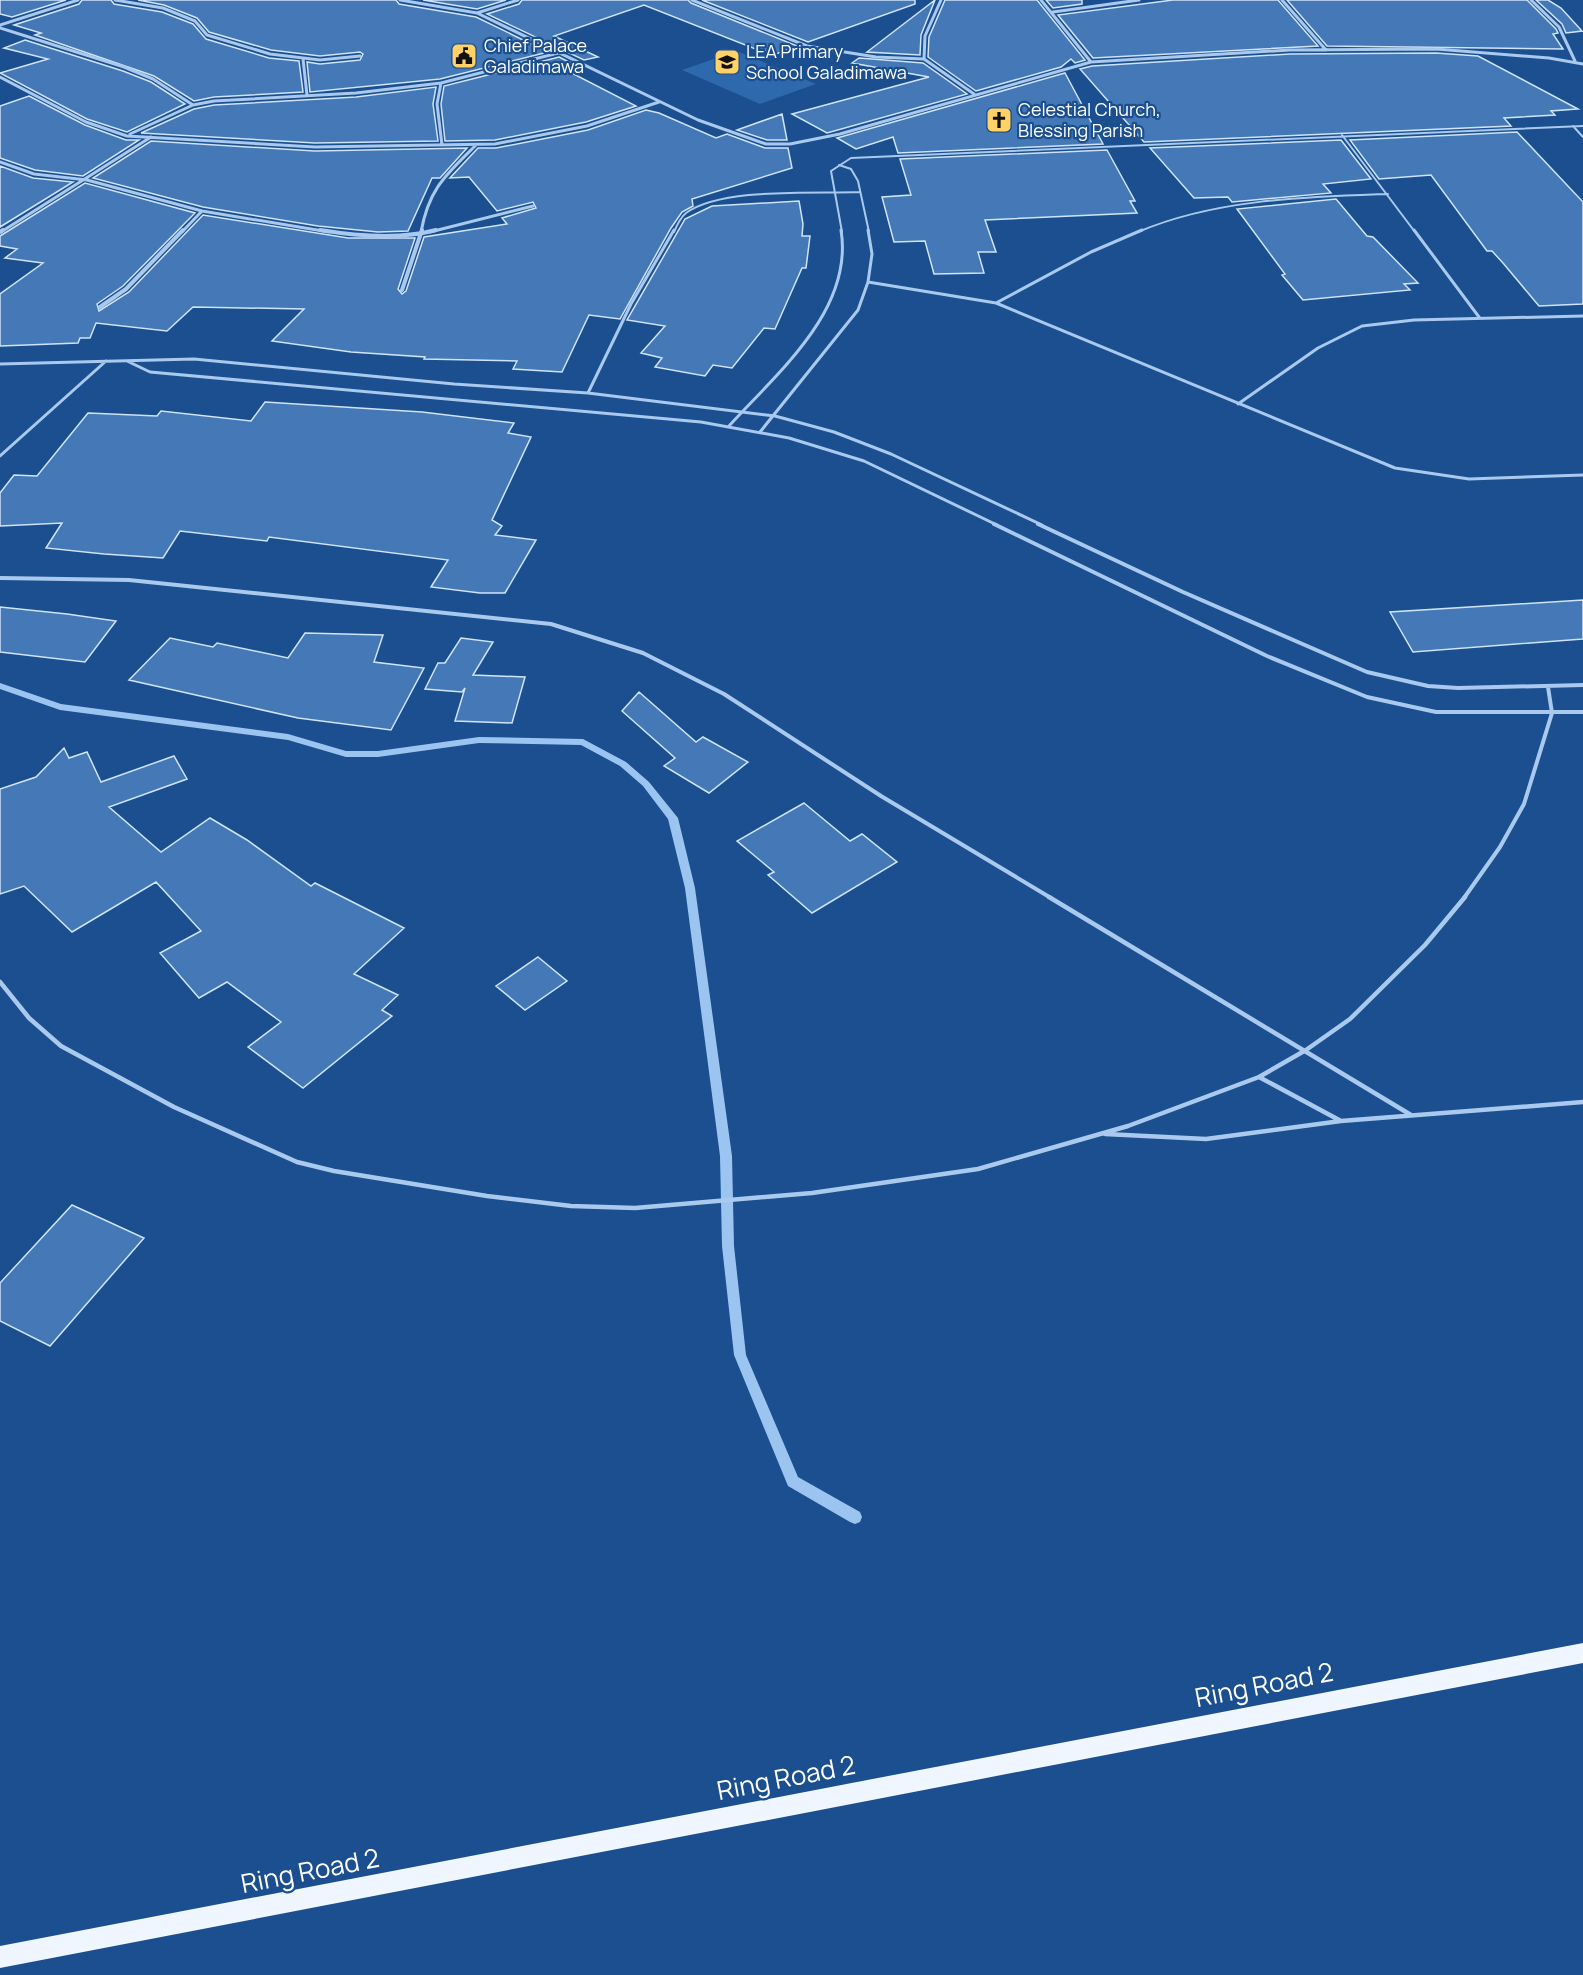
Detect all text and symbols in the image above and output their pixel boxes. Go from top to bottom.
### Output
place label: Chief Palace Galadimawa [484,33,587,78]
place label: LEA Primary School Galadimawa [746,39,907,84]
public building icon: Chief Palace Galadimawa [449,41,479,71]
school or university icon: LEA Primary School Galadimawa [712,47,742,77]
place label: Celestial Church, Blessing Parish [1018,97,1161,142]
church icon: Celestial Church, Blessing Parish [984,105,1014,135]
street label: Ring Road 2 [1192,1653,1336,1715]
street label: Ring Road 2 [714,1746,858,1808]
street label: Ring Road 2 [238,1839,382,1901]

